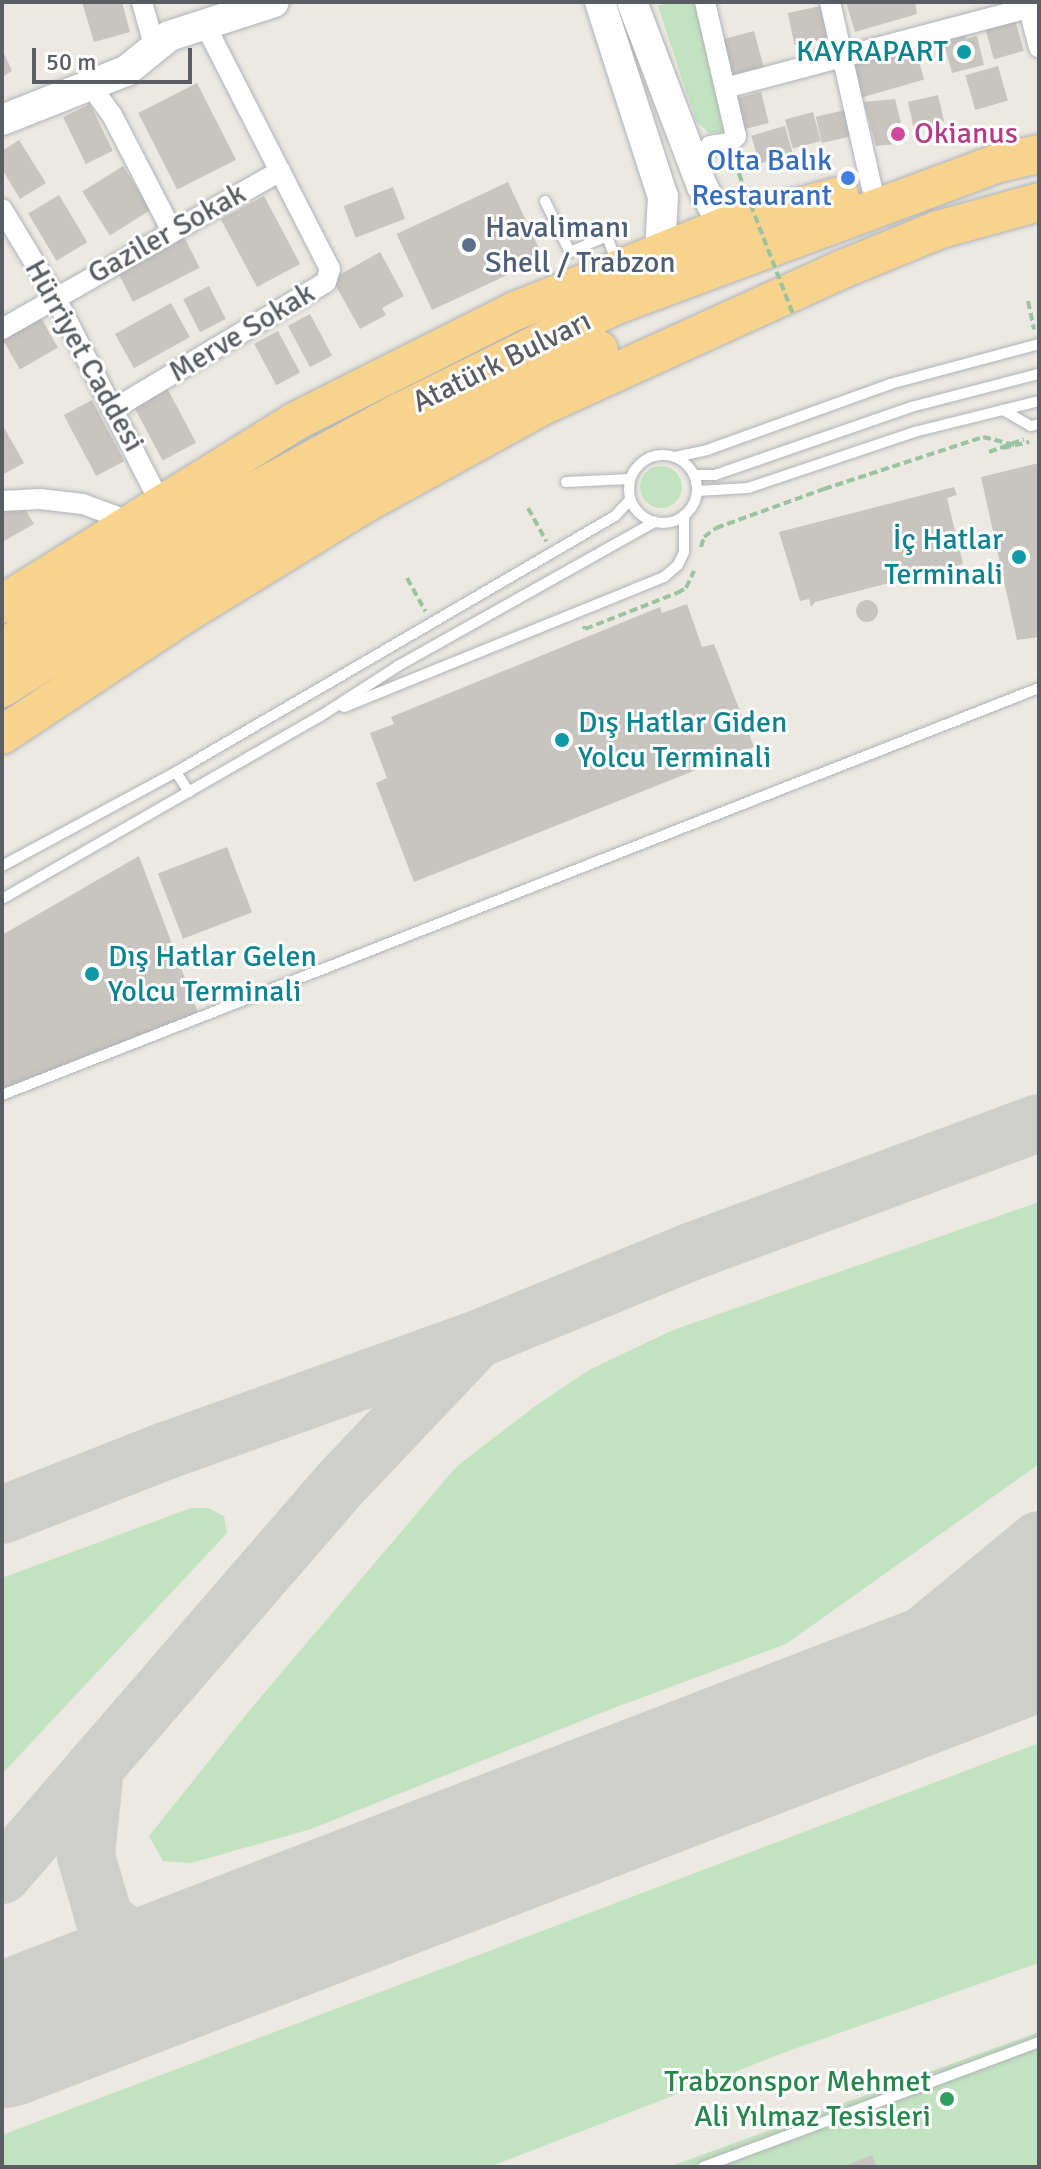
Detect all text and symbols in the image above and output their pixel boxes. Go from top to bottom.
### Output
scale bar [36,32,196,82]
place label: KAYRAPART [796,34,948,70]
marker: KAYRAPART [955,43,973,61]
text: 50 m [46,47,96,77]
place label: Okianus [914,116,1018,152]
marker: Okianus [889,125,907,143]
place label: Olta Balık Restaurant [691,143,832,214]
marker: Olta Balık Restaurant [839,169,857,187]
street label: Gaziler Sokak [82,176,252,292]
place label: Havalimanı Shell / Trabzon [485,210,676,280]
marker: Havalimanı Shell / Trabzon [460,236,478,254]
street label: Hürriyet Caddesi [16,254,152,458]
street label: Merve Sokak [163,275,321,391]
street label: Atatürk Bulvarı [407,303,597,421]
place label: İç Hatlar Terminali [884,522,1003,592]
marker: İç Hatlar Terminali [1010,548,1028,566]
place label: Dış Hatlar Giden Yolcu Terminali [578,705,787,776]
marker: Dış Hatlar Giden Yolcu Terminali [553,731,571,749]
place label: Dış Hatlar Gelen Yolcu Terminali [108,939,317,1010]
marker: Dış Hatlar Gelen Yolcu Terminali [83,965,101,983]
place label: Trabzonspor Mehmet Ali Yılmaz Tesisleri [664,2064,931,2134]
marker: Trabzonspor Mehmet Ali Yılmaz Tesisleri [938,2090,956,2108]

